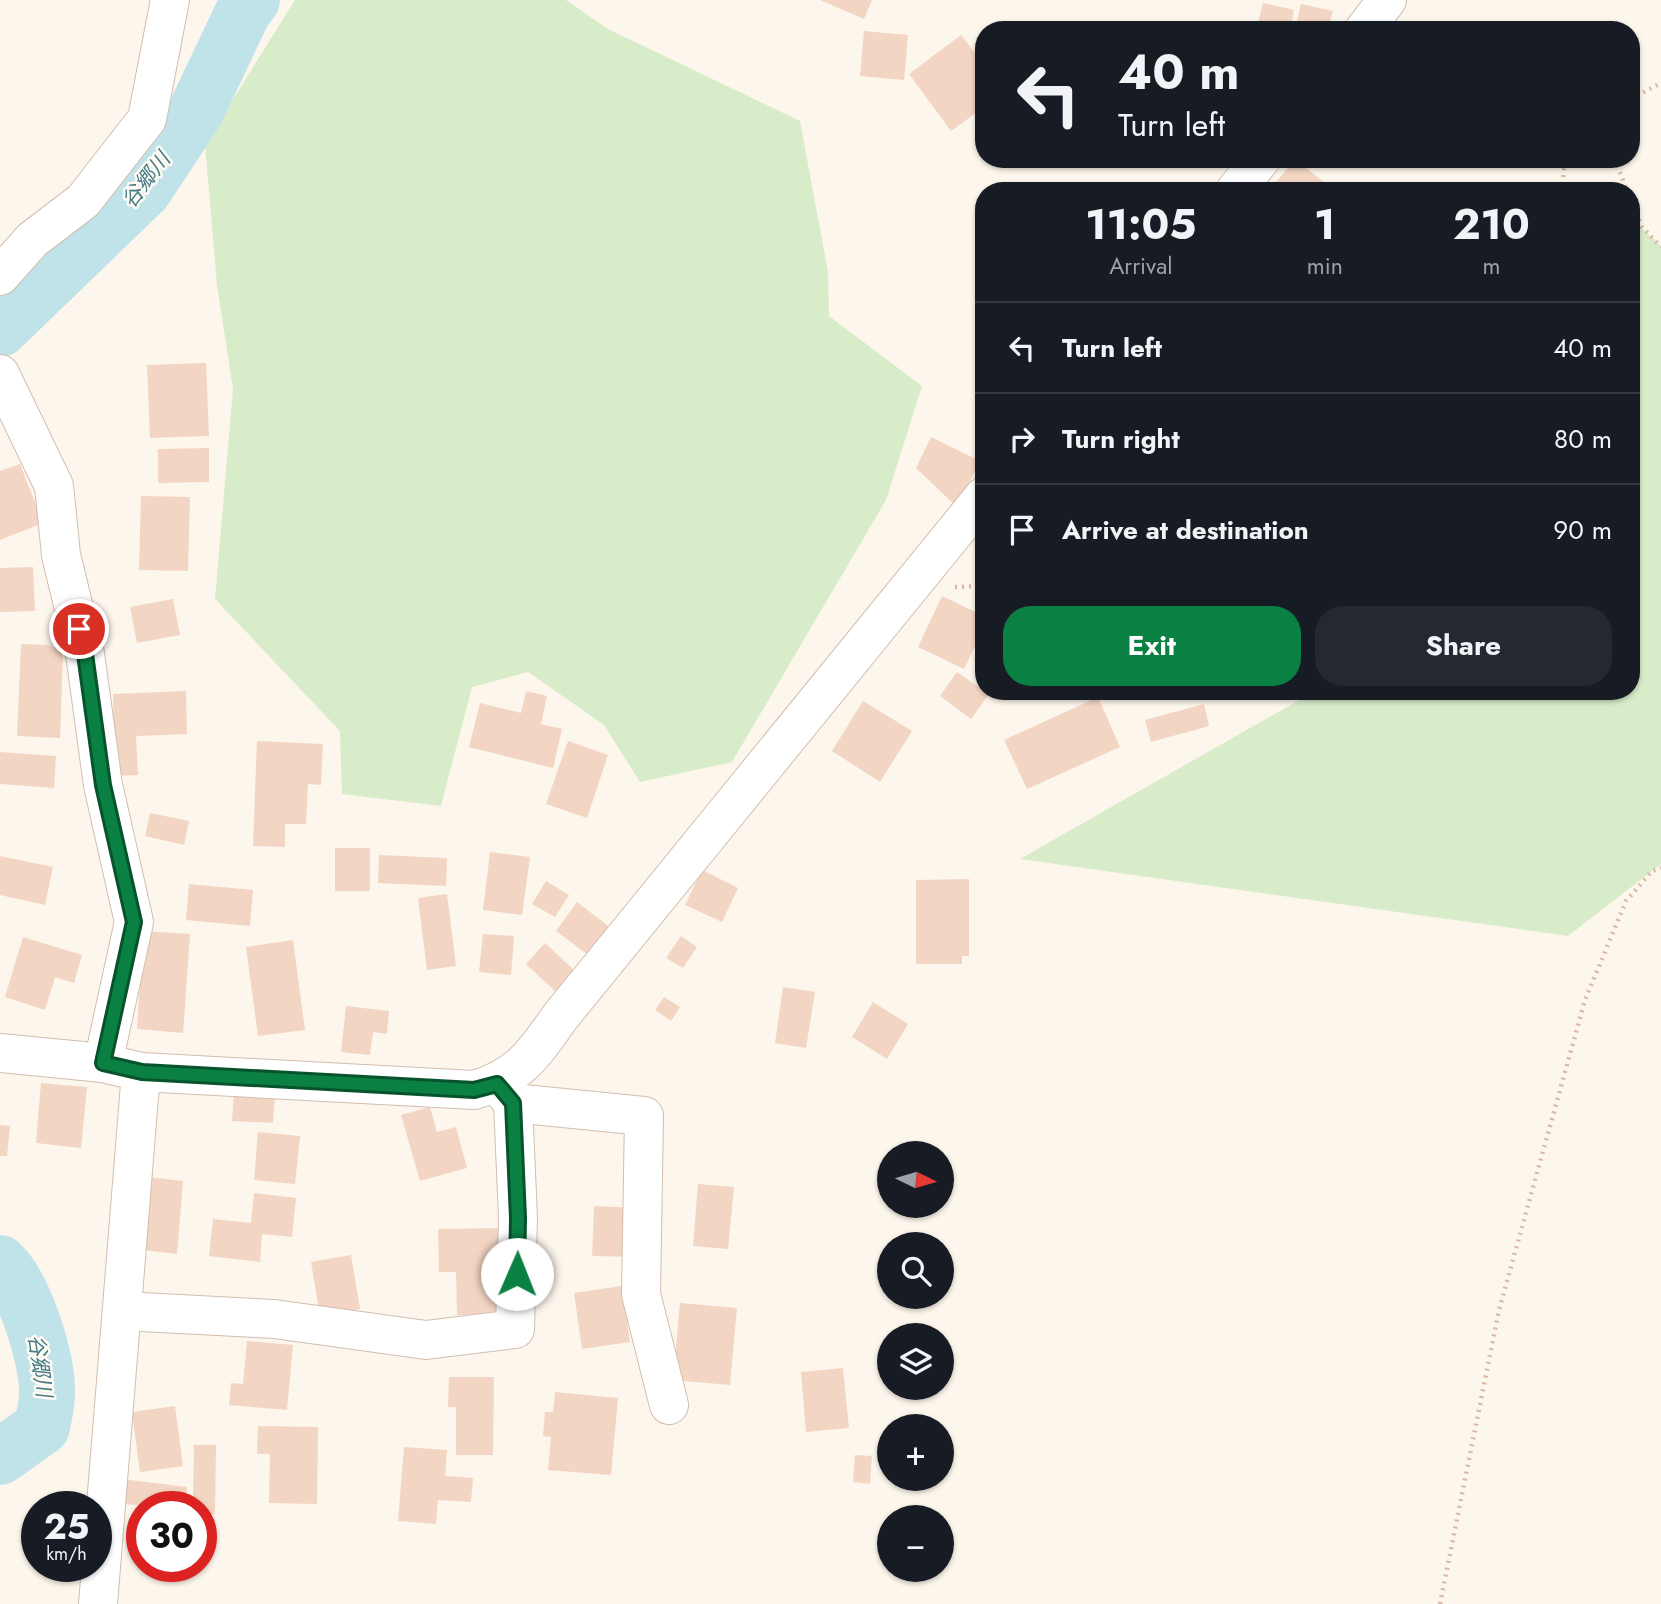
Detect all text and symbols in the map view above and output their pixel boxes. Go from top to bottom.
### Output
text: 40 m [1118,37,1240,107]
icon: left [1003,49,1094,140]
text: Turn left [1118,102,1225,148]
water label: 谷郷川 [115,144,178,214]
text: 11:05 [1085,194,1196,255]
text: 1 [1314,194,1335,255]
text: 210 [1453,194,1530,255]
text: Arrival [1109,249,1173,283]
text: min [1307,249,1343,283]
text: m [1482,249,1500,283]
icon: left [1003,329,1041,367]
text: Turn left [1062,329,1162,367]
text: 40 m [1553,329,1612,367]
icon: right [1003,420,1041,458]
text: Turn right [1062,420,1180,458]
text: 80 m [1554,420,1612,458]
icon: arrive [1003,511,1041,549]
text: Arrive at destination [1062,511,1309,549]
text: 90 m [1553,511,1612,549]
pin [49,599,109,659]
button: Exit [1003,606,1301,686]
button: Share [1315,606,1612,686]
icon: arrive [60,610,98,648]
north arrow [877,1141,954,1218]
map controls [877,1141,954,1582]
button: search [877,1232,954,1309]
position arrow [480,1237,554,1311]
button: layers [877,1323,954,1400]
water label: 谷郷川 [21,1333,60,1401]
button: + [877,1414,954,1491]
speed limit sign: 30 [126,1491,217,1582]
text: 25 [44,1502,89,1552]
button: − [877,1505,954,1582]
text: km/h [46,1541,87,1567]

